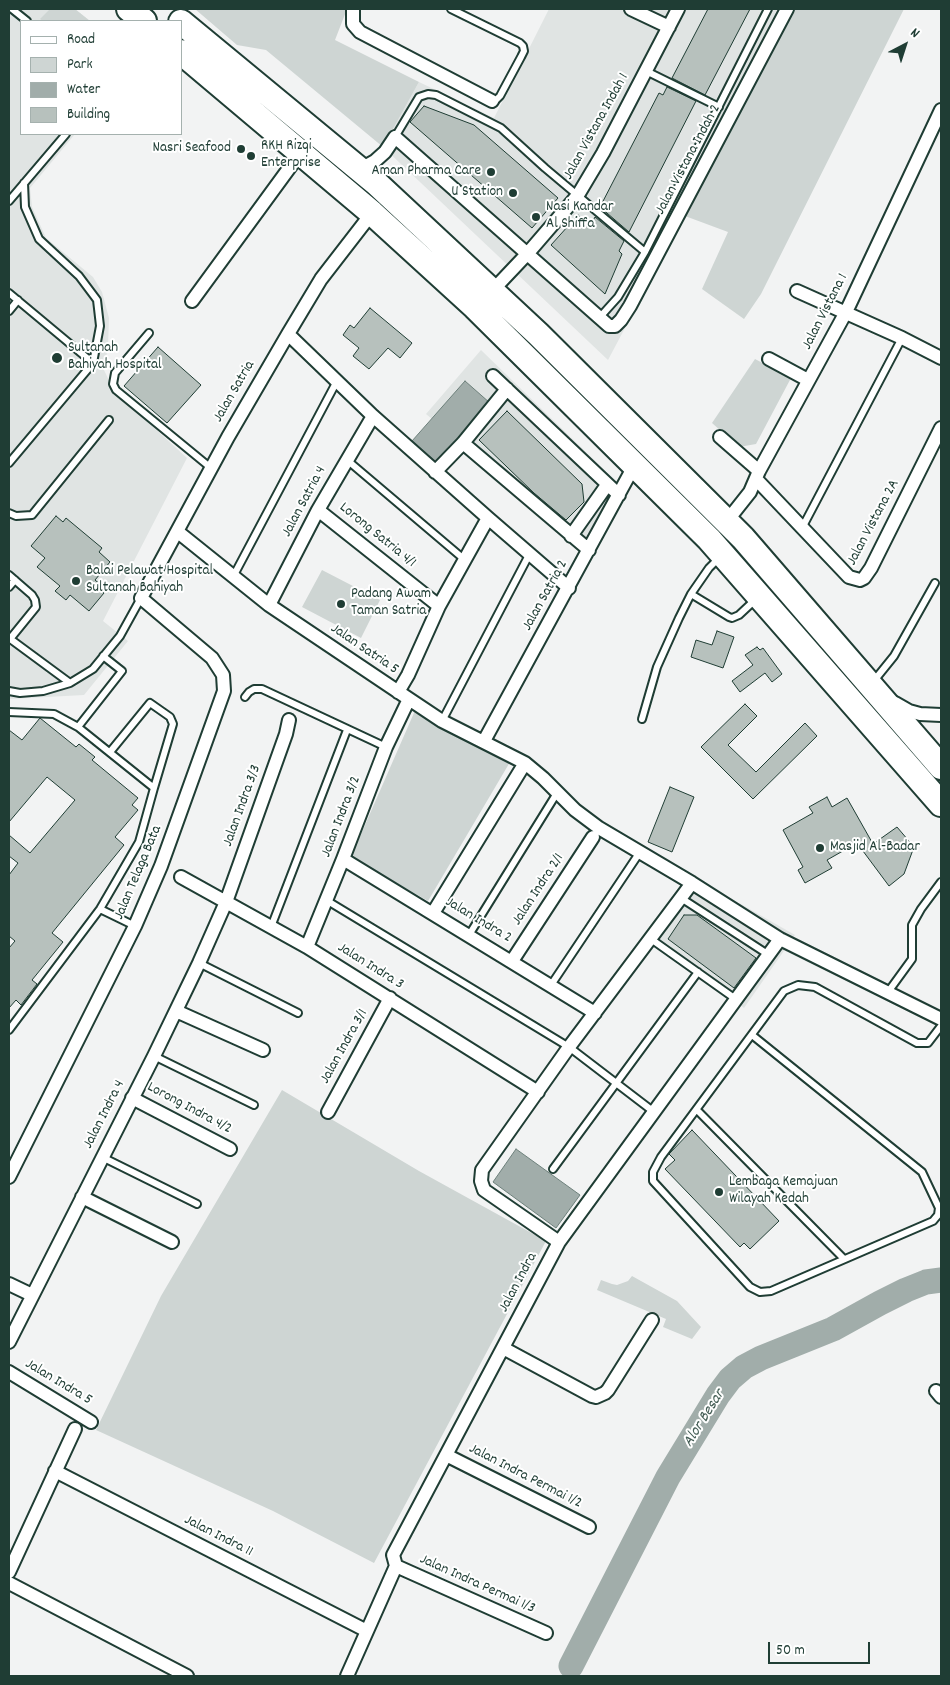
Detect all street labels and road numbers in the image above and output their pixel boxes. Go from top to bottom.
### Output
street label: Jalan Vistana Indah 1 [560,71,634,183]
street label: Jalan Vistana Indah 2 [652,102,726,218]
street label: Jalan Vistana 1 [799,271,853,353]
street label: Jalan Satria [210,358,260,426]
street label: Jalan Satria 4 [279,463,331,541]
street label: Jalan Vistana 2A [844,477,904,569]
street label: Lorong Satria 4/1 [335,500,419,572]
street label: Jalan Satria 2 [519,558,573,634]
street label: Jalan Satria 5 [326,621,402,679]
street label: Jalan Indra 3/3 [220,763,266,849]
street label: Jalan Indra 3/2 [318,774,366,860]
street label: Jalan Telaga Bata [111,823,167,923]
street label: Jalan Indra 2/1 [509,851,569,929]
street label: Jalan Indra 2 [441,894,515,948]
street label: Jalan Indra 3 [334,940,406,994]
street label: Jalan Indra 3/1 [317,1007,373,1087]
street label: Jalan Indra 4 [80,1078,130,1152]
street label: Lorong Indra 4/2 [143,1079,235,1139]
street label: Jalan Indra [496,1250,542,1316]
street label: Jalan Indra 5 [21,1356,95,1410]
street label: Jalan Indra Permai 1/2 [465,1441,585,1513]
street label: Jalan Indra 11 [181,1512,255,1562]
street label: Jalan Indra Permai 1/3 [416,1551,538,1619]

